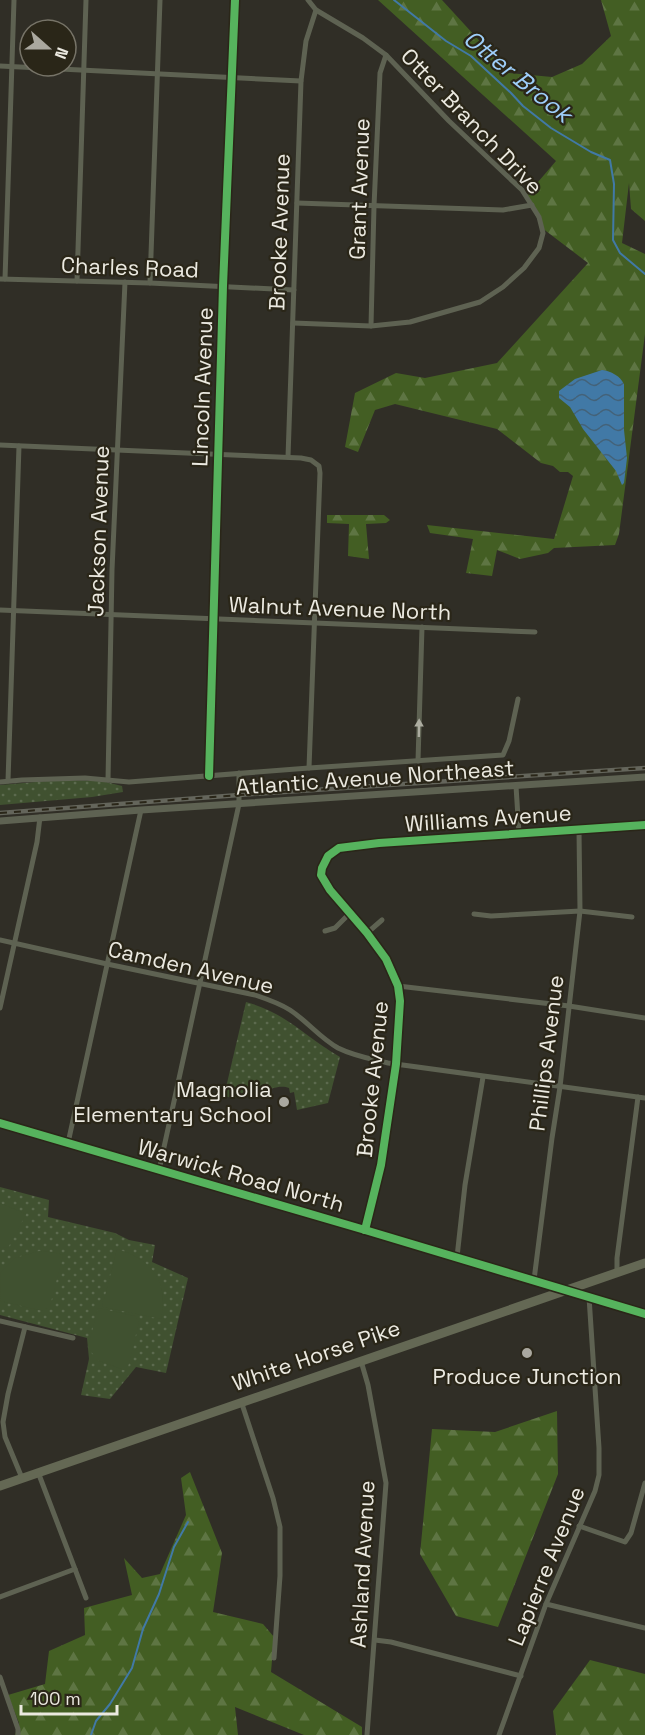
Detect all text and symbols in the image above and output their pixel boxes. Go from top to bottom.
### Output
north arrow [18,18,78,78]
water label: Otter Brook [457,23,581,131]
street label: Otter Branch Drive [395,42,549,200]
text: N [50,44,73,62]
street label: Grant Avenue [343,118,375,260]
street label: Brooke Avenue [262,153,296,311]
street label: Charles Road [60,251,200,283]
street label: Lincoln Avenue [185,307,219,467]
street label: Jackson Avenue [81,445,115,617]
street label: Walnut Avenue North [228,590,452,626]
one-way arrow [414,718,424,737]
street label: Atlantic Avenue Northeast [235,753,515,801]
street label: Williams Avenue [404,798,572,838]
street label: Camden Avenue [105,934,277,1000]
street label: Phillips Avenue [523,973,569,1133]
street label: Brooke Avenue [350,999,394,1159]
place label: Magnolia Elementary School [73,1075,272,1128]
marker: Magnolia Elementary School [277,1095,291,1109]
street label: Warwick Road North [135,1132,347,1218]
street label: White Horse Pike [228,1313,404,1397]
marker: Produce Junction [520,1346,534,1360]
place label: Produce Junction [433,1362,621,1390]
street label: Ashland Avenue [344,1480,380,1648]
street label: Lapierre Avenue [501,1482,591,1650]
scale bar [21,1678,117,1716]
text: 100 m [30,1687,81,1710]

